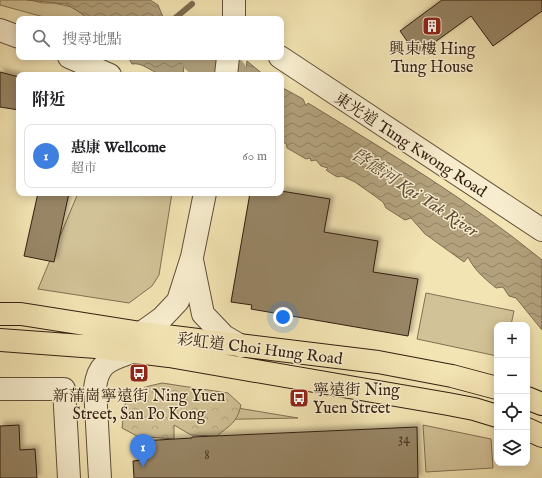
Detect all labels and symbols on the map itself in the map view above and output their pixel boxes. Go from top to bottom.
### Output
building icon: 興東樓 Hing Tung House [421,15,443,37]
place label: 興東樓 Hing Tung House [389,40,476,78]
street label: 東光道 Tung Kwong Road [330,89,490,203]
water label: 啓德河 Kai Tak River [347,144,483,243]
your location [273,307,293,327]
street label: 彩虹道 Choi Hung Road [176,330,344,370]
bus stop icon: 新蒲崗寧遠街 Ning Yuen Street, San Po Kong [128,362,150,384]
place label: 寧遠街 Ning Yuen Street [313,381,400,419]
place label: 新蒲崗寧遠街 Ning Yuen Street, San Po Kong [53,387,226,425]
bus stop icon: 寧遠街 Ning Yuen Street [288,387,310,409]
house number: 34 [398,430,410,448]
pin: 1 [130,434,156,467]
house number: 8 [204,446,210,464]

